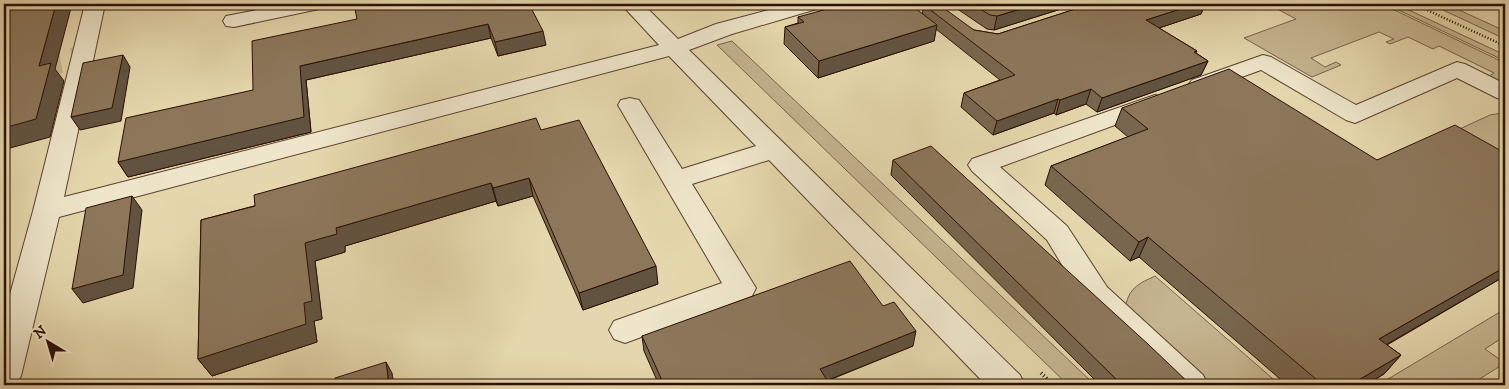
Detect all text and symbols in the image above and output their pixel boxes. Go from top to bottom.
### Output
north arrow [22,316,72,366]
text: N [31,322,51,343]

